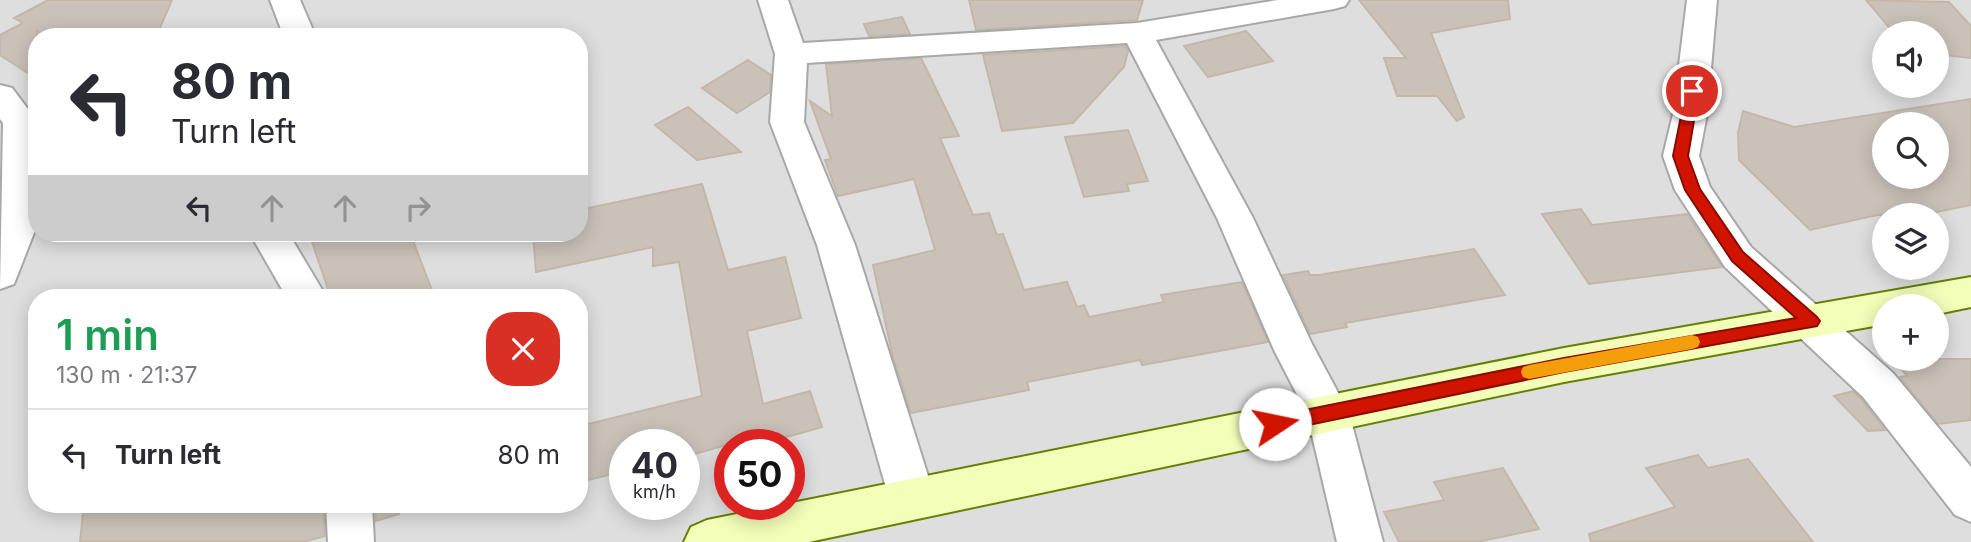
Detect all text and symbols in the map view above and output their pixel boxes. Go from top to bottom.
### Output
map controls [1872,21,1949,371]
button: sound [1872,21,1949,98]
text: 80 m [171,52,292,111]
icon: left [56,56,147,147]
pin [1662,61,1722,121]
icon: arrive [1673,72,1711,110]
text: Turn left [171,112,296,151]
button: search [1872,112,1949,189]
icon: left [180,189,218,227]
icon: ahead [253,189,291,227]
icon: ahead [326,189,364,227]
icon: right [399,189,437,227]
button: layers [1872,203,1949,280]
button: + [1872,294,1949,371]
text: 1 min [56,309,159,360]
button: close [486,312,560,386]
text: 130 m · 21:37 [56,361,197,389]
position arrow [1238,387,1312,461]
speed limit sign: 50 [714,429,805,520]
icon: left [56,436,94,474]
text: Turn left [115,439,221,470]
text: 80 m [497,439,560,470]
text: 40 [631,444,678,486]
text: km/h [633,481,676,502]

